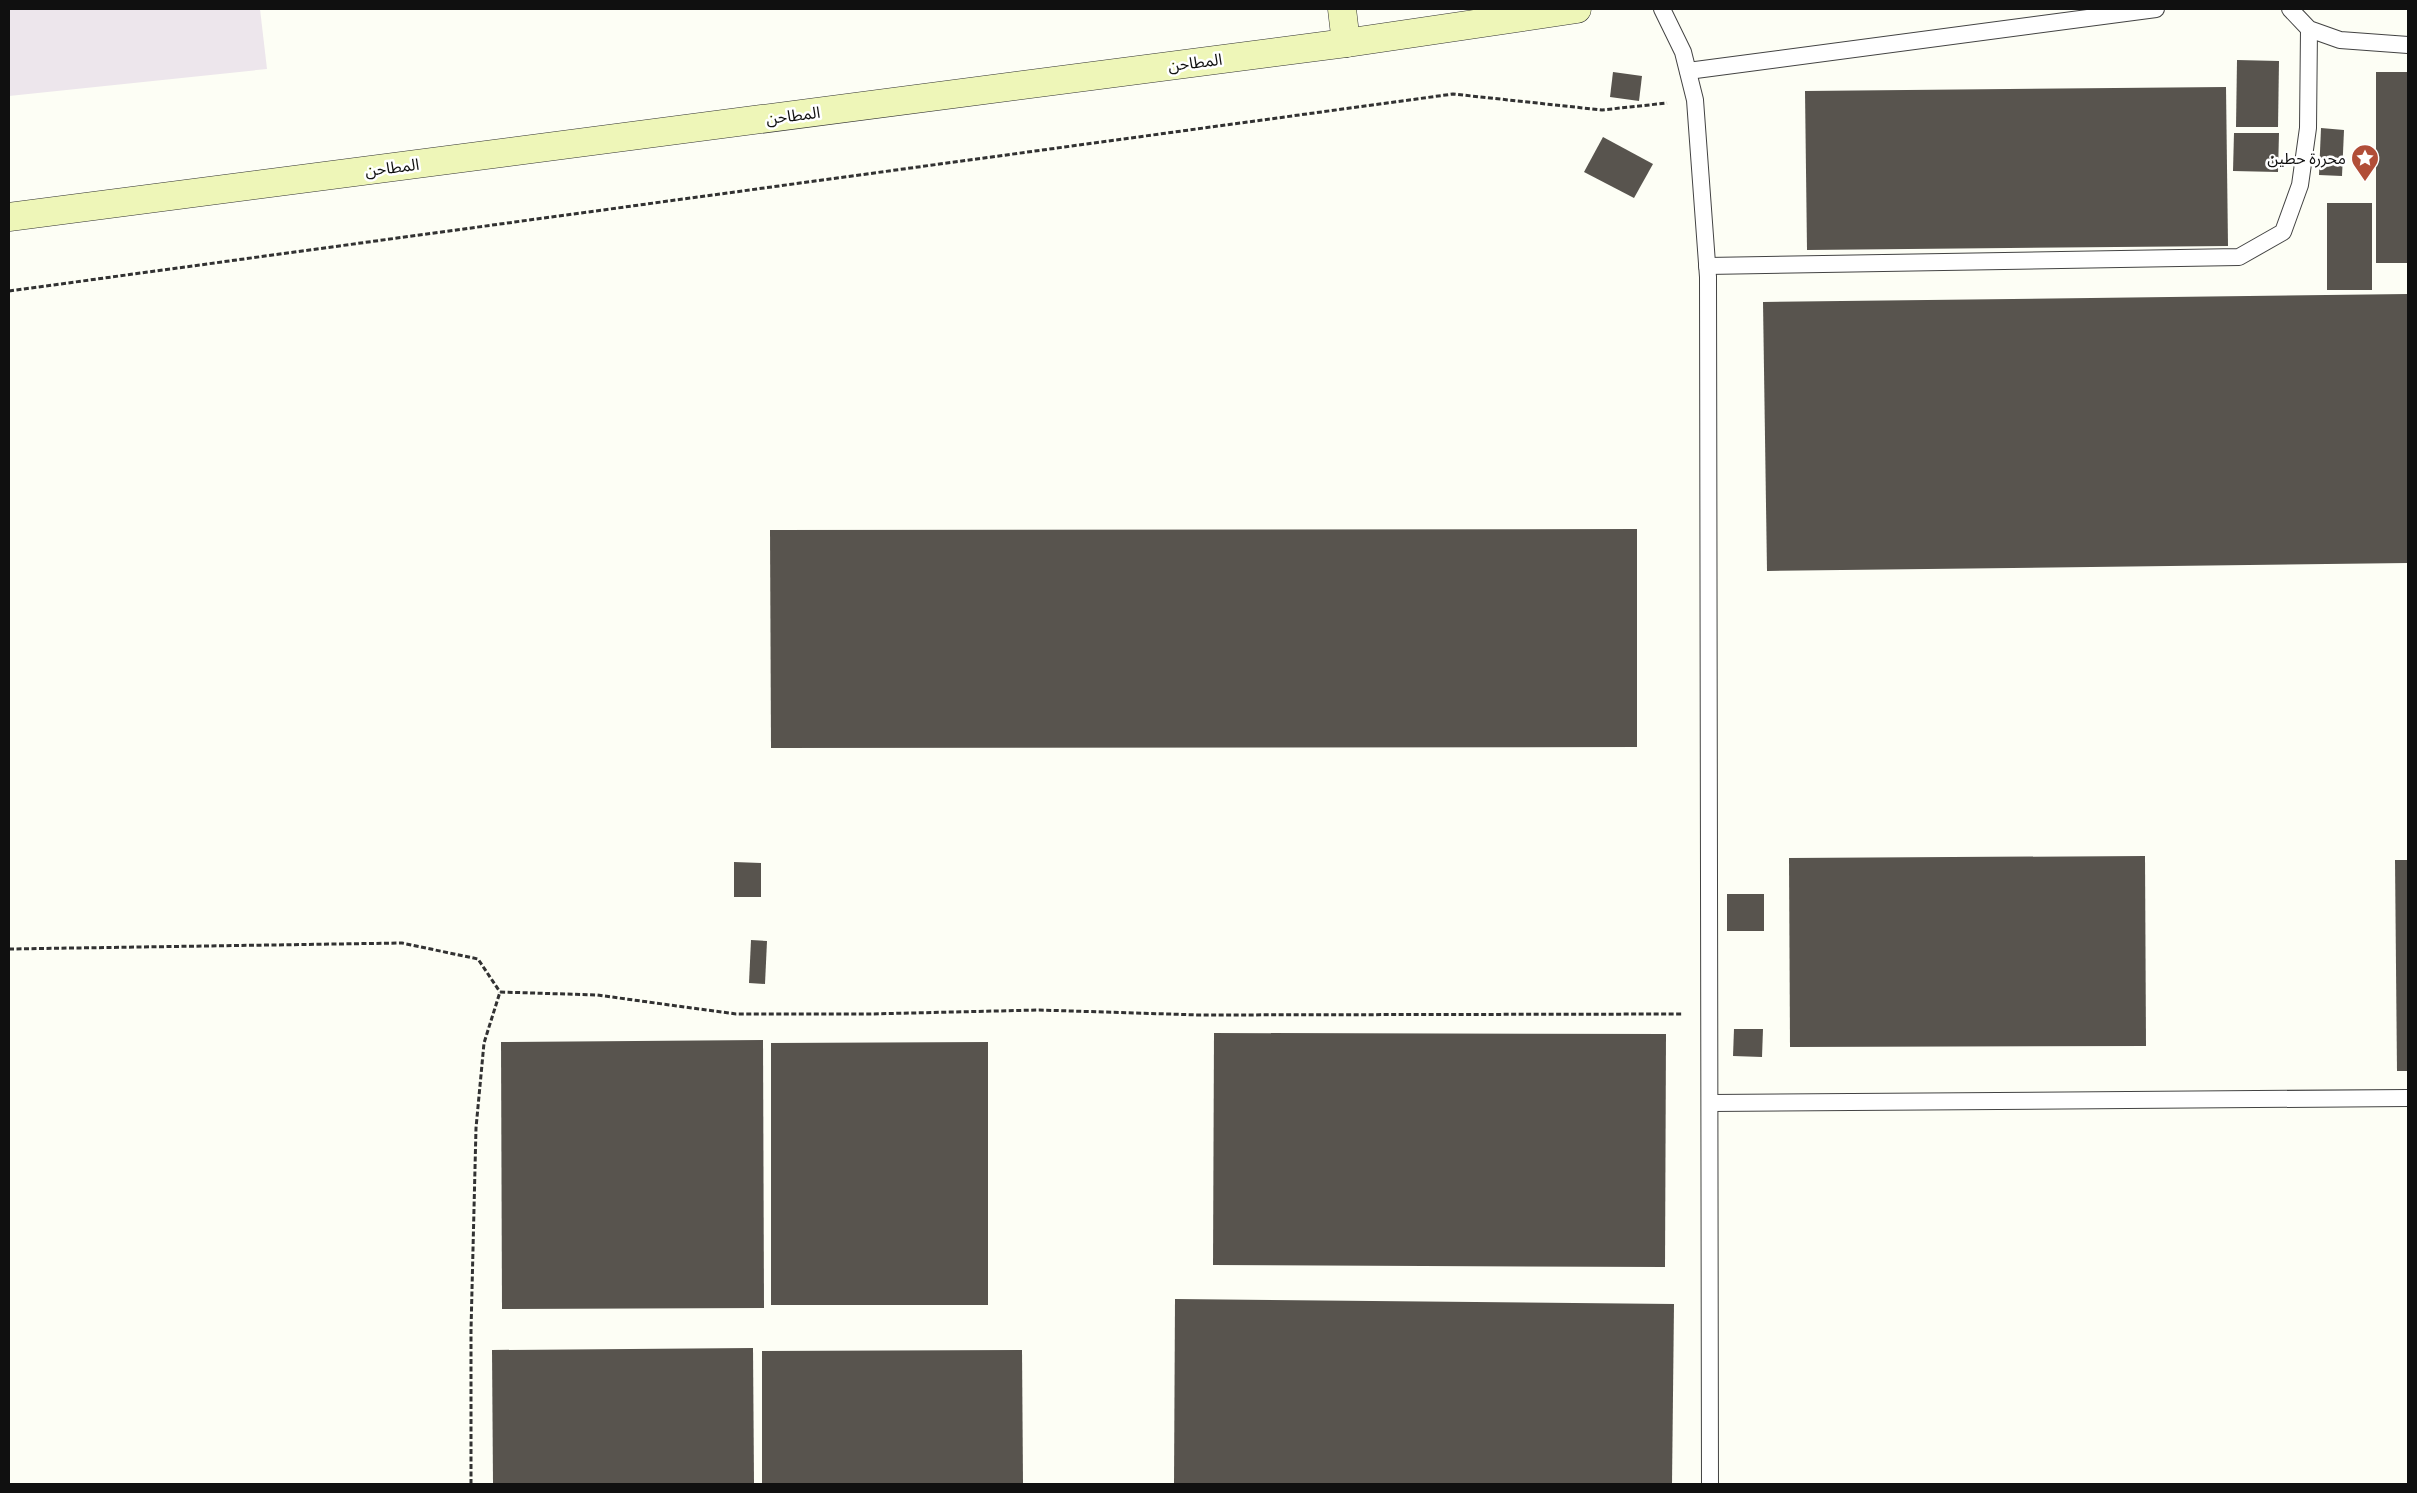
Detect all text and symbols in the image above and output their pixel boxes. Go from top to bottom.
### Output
street label: المطاحن [1167,48,1223,76]
street label: المطاحن [765,101,821,129]
place icon: محررة حطين [2350,143,2380,182]
place label: محررة حطين [2267,147,2346,169]
street label: المطاحن [364,153,420,181]

